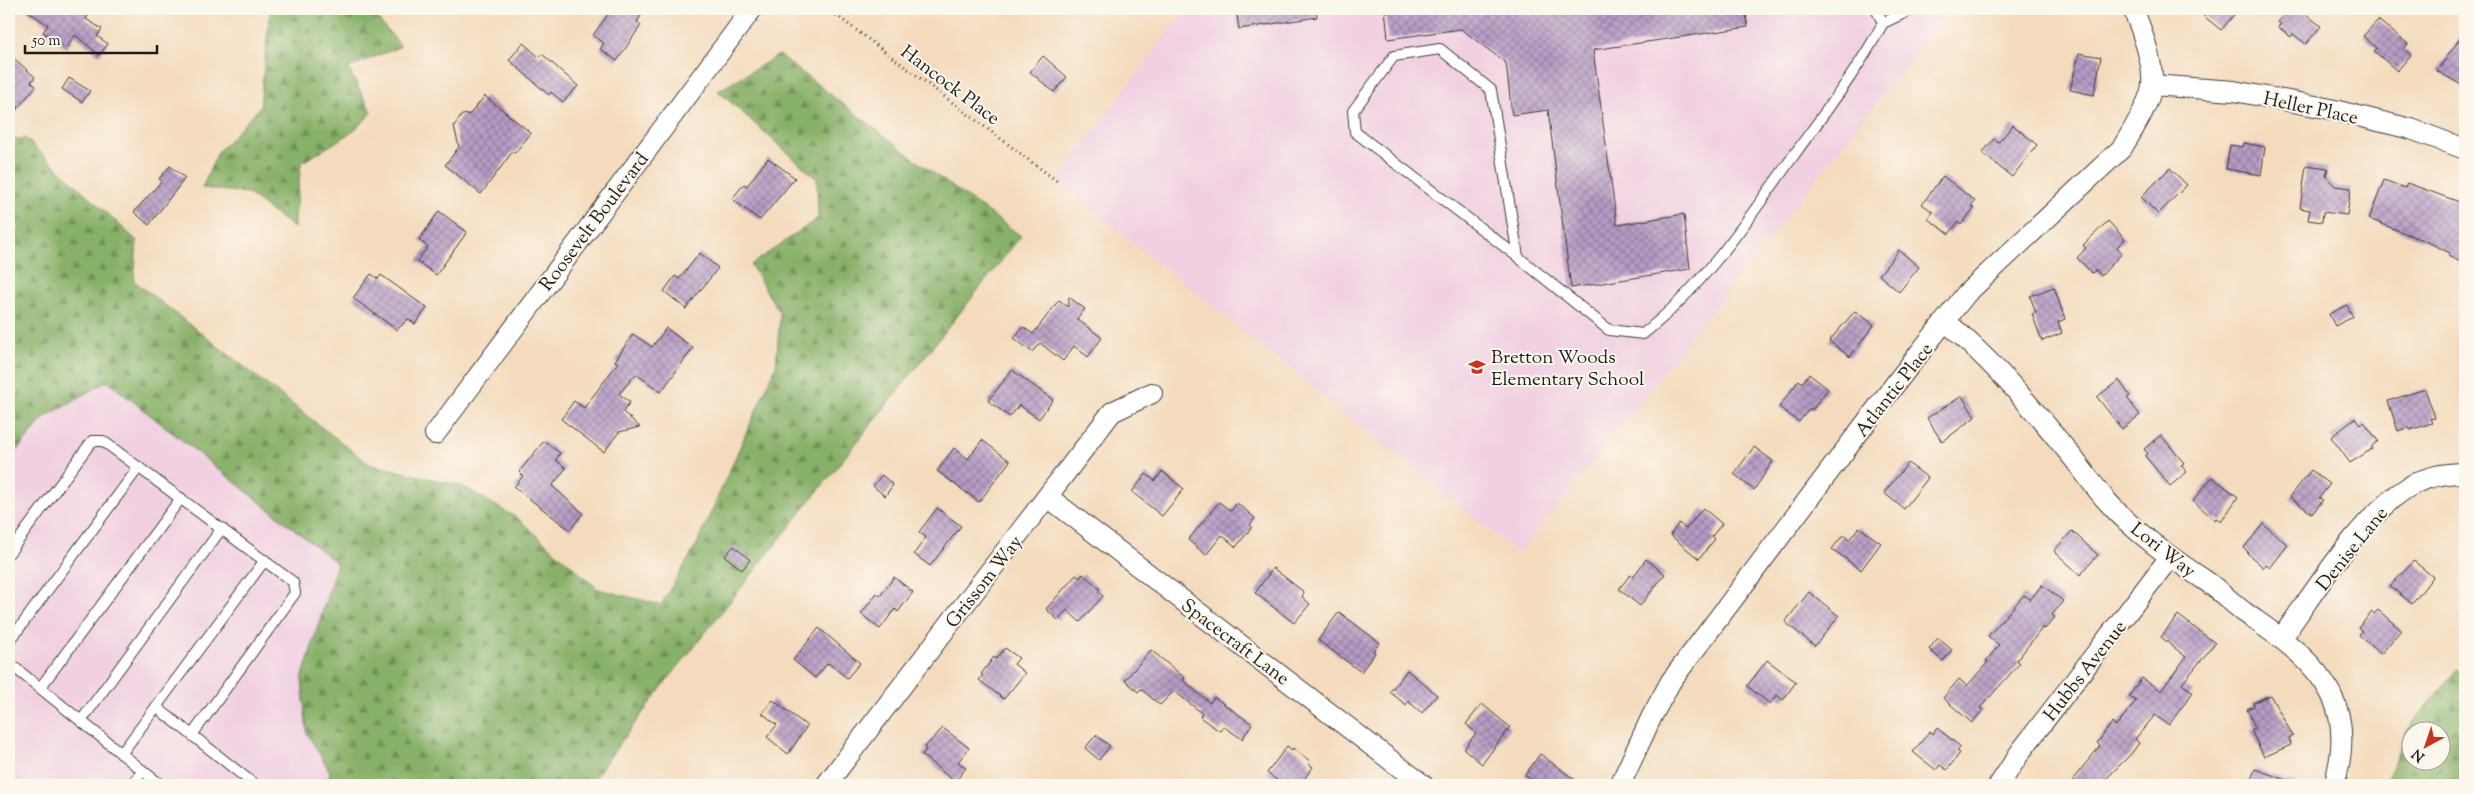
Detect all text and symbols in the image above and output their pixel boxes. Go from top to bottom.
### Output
scale bar [25,22,158,54]
text: 50 m [31,31,61,52]
street label: Hancock Place [894,40,1005,133]
street label: Heller Place [2261,86,2360,133]
street label: Roosevelt Boulevard [534,147,656,297]
street label: Atlantic Place [1849,338,1941,443]
place label: Bretton Woods Elementary School [1491,345,1644,394]
school or university icon: Bretton Woods Elementary School [1467,357,1487,377]
street label: Denise Lane [2311,502,2395,597]
street label: Lori Way [2124,517,2201,585]
street label: Grissom Way [940,530,1030,635]
street label: Spacecraft Lane [1175,593,1294,693]
street label: Hubbs Avenue [2038,615,2134,728]
north arrow [2402,722,2452,772]
text: N [2408,743,2430,766]

